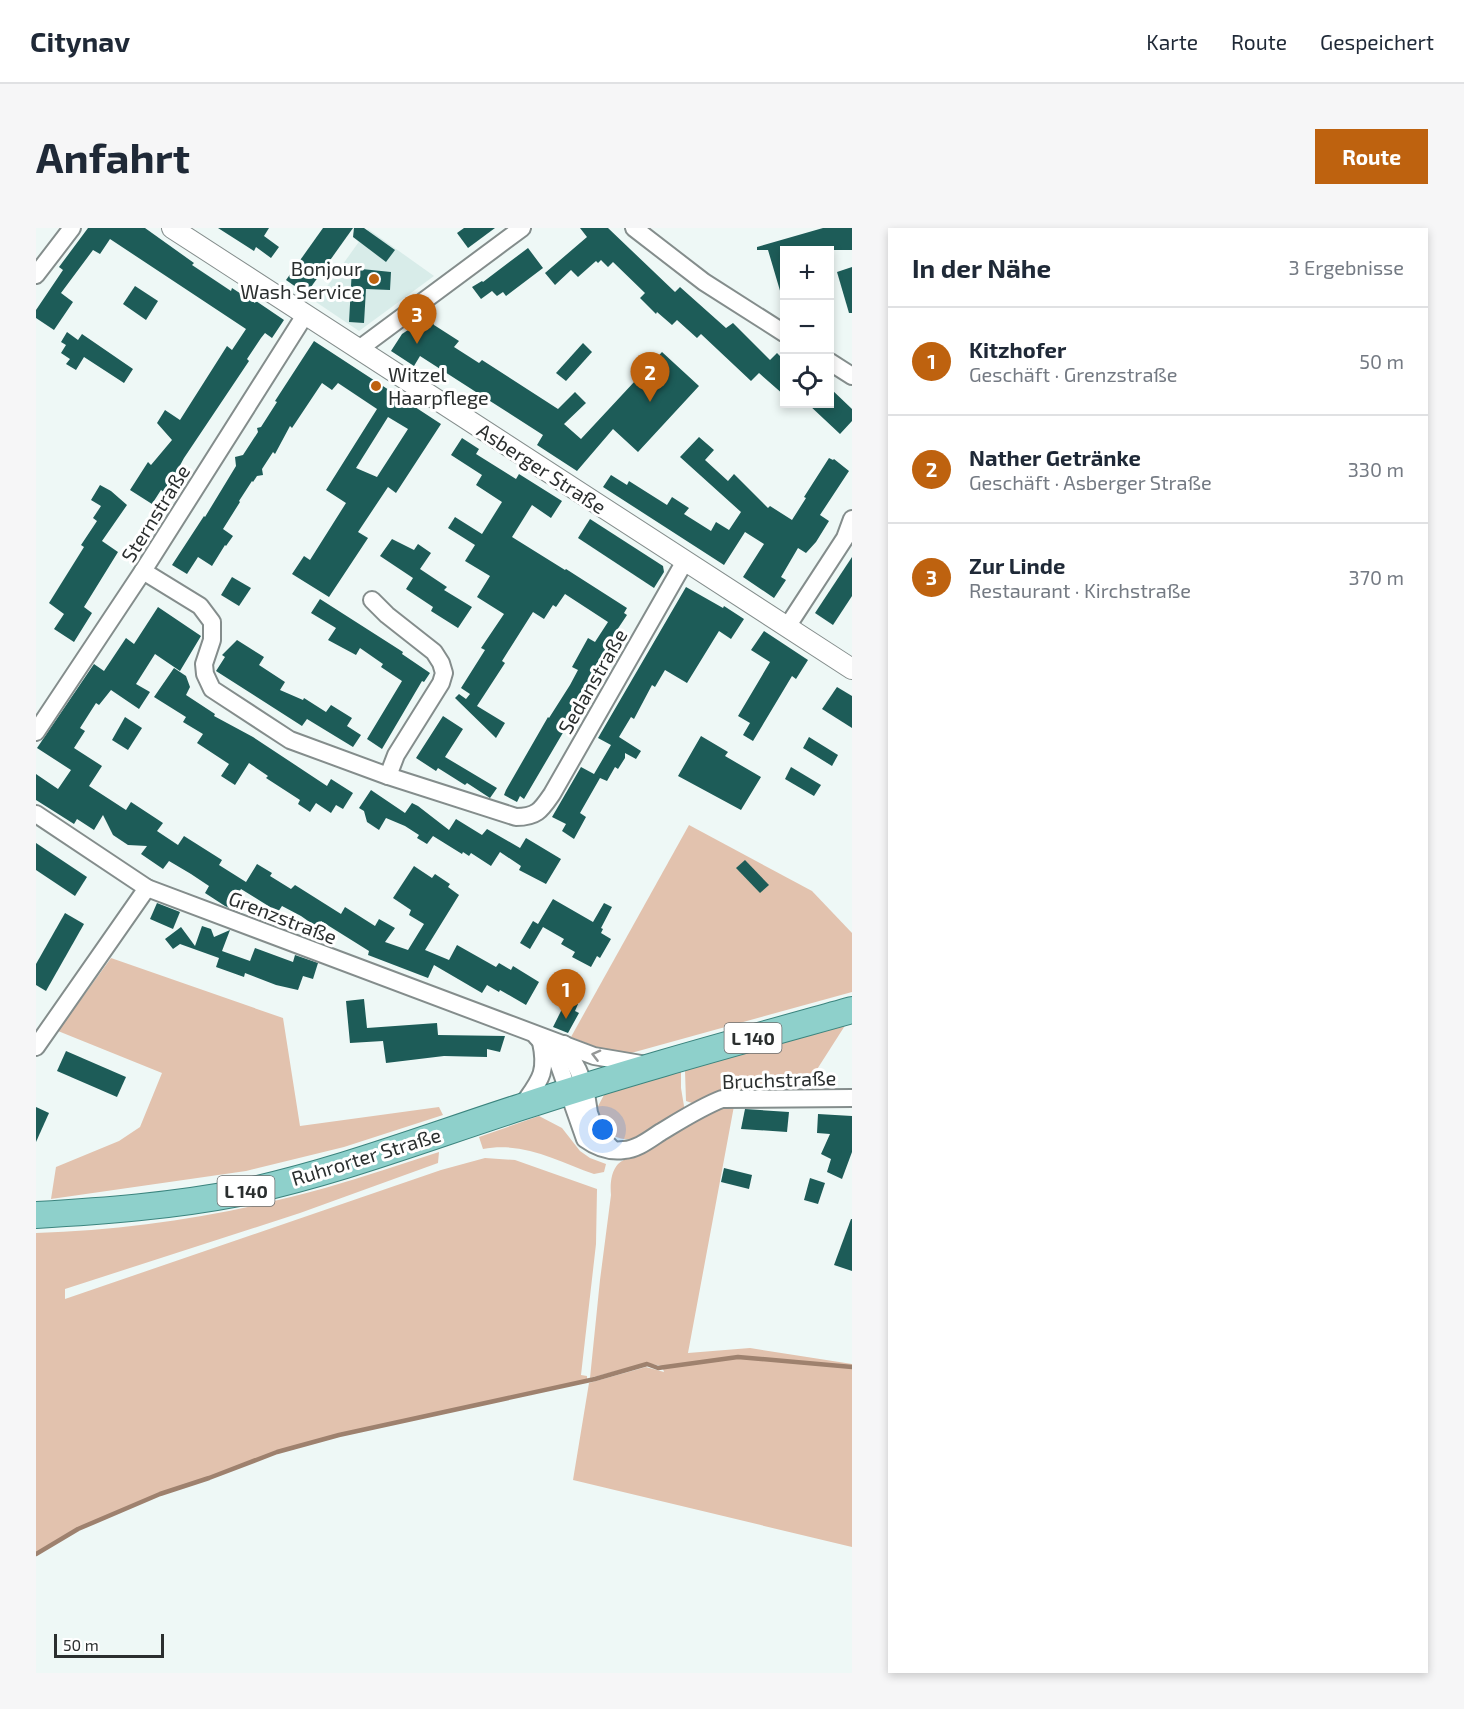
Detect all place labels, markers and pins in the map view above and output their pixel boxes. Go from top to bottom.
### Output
place label: Bonjour Wash Service [240,256,362,303]
marker: Bonjour Wash Service [367,272,381,286]
pin: 3 [398,294,436,344]
pin: 2 [630,352,670,402]
place label: Witzel Haarpflege [388,362,489,409]
marker: Witzel Haarpflege [369,379,383,393]
pin: 1 [546,970,586,1019]

